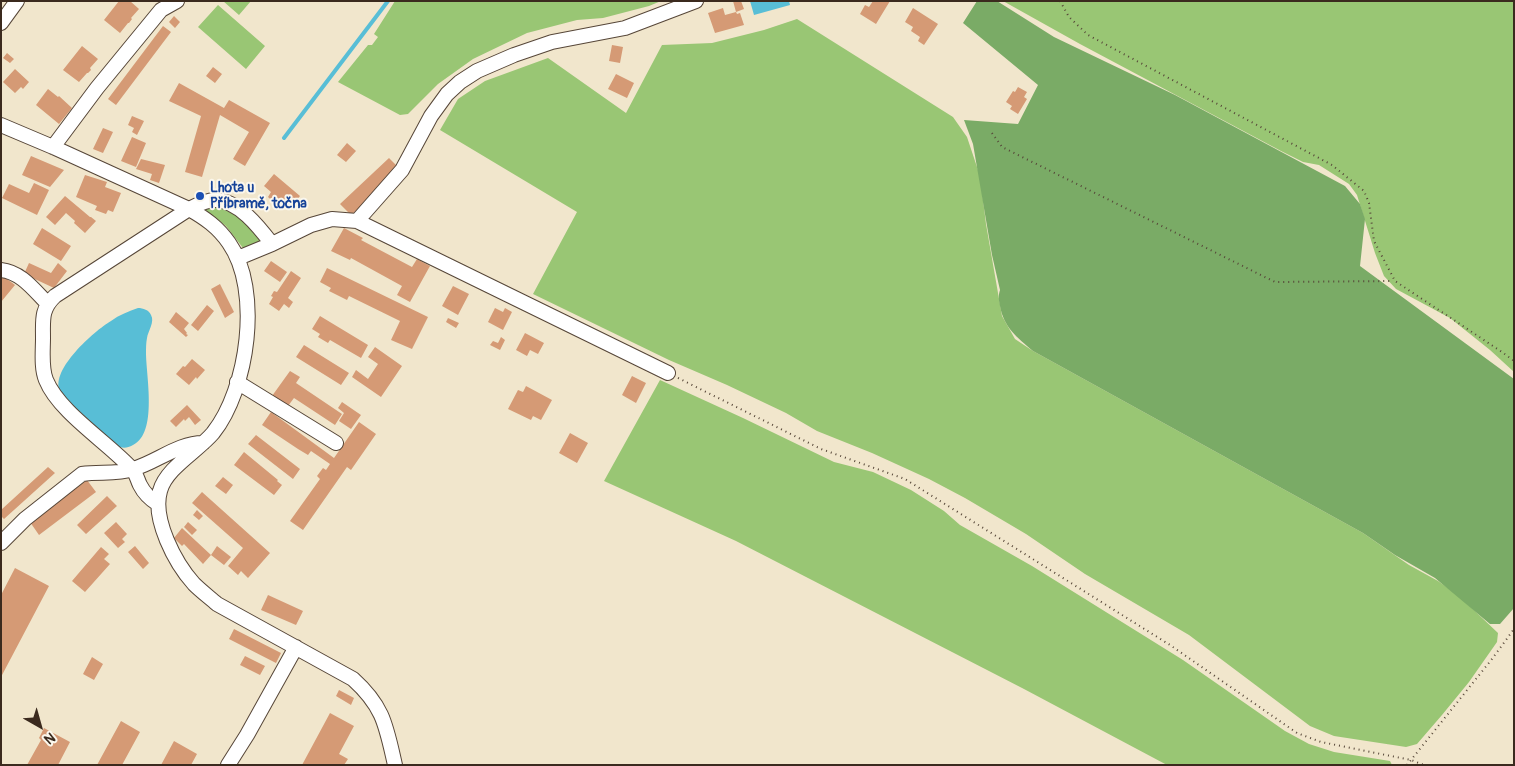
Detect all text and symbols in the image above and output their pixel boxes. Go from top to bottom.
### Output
place label: Lhota u Příbramě, točna [210,180,307,212]
marker: Lhota u Příbramě, točna [194,190,206,202]
north arrow [15,701,65,751]
text: N [41,729,59,748]

